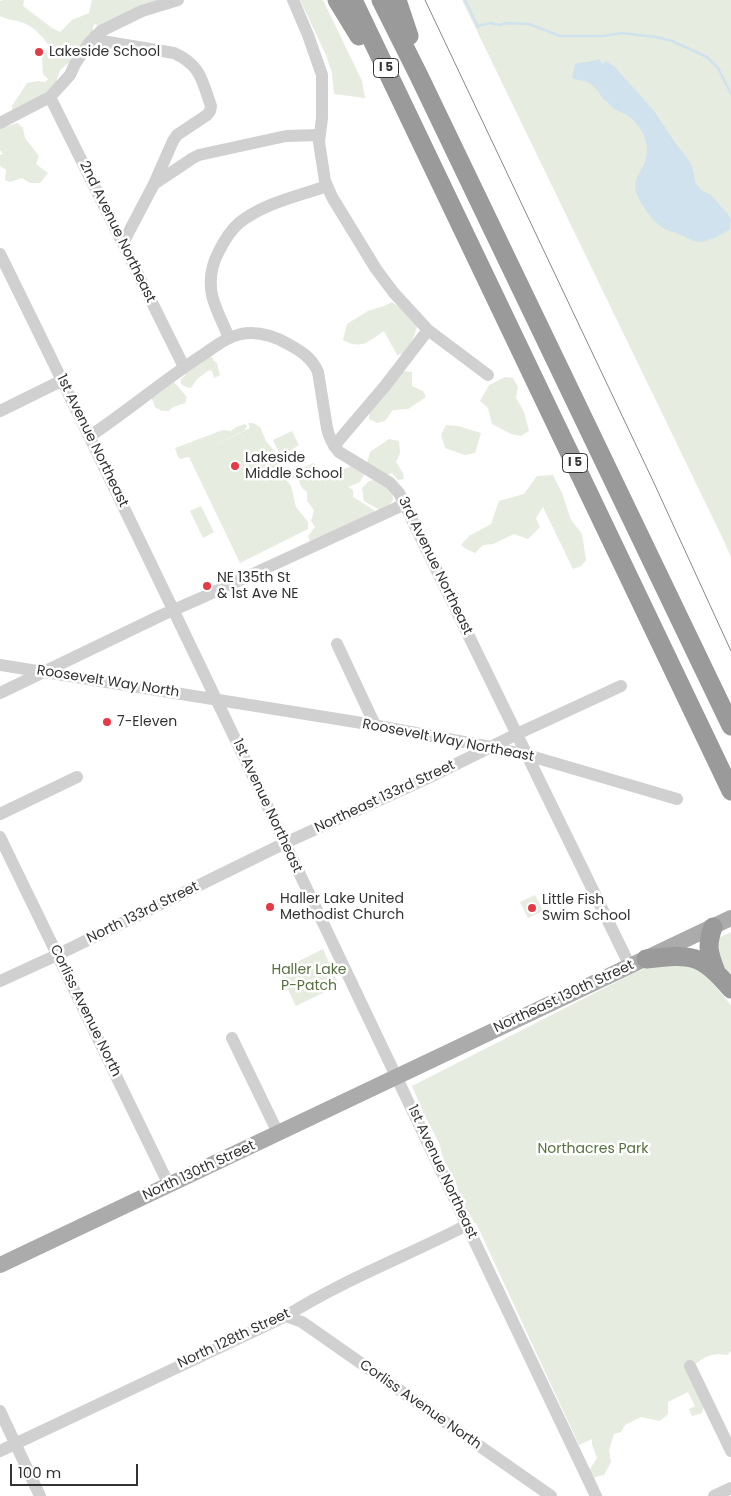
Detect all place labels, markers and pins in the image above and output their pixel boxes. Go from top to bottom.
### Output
place label: Lakeside School [49,44,160,60]
marker: Lakeside School [33,46,45,58]
place label: Lakeside Middle School [245,450,342,482]
marker: Lakeside Middle School [229,460,241,472]
place label: NE 135th St & 1st Ave NE [217,570,298,602]
marker: NE 135th St & 1st Ave NE [201,580,213,592]
place label: 7-Eleven [117,714,177,730]
marker: 7-Eleven [101,716,113,728]
place label: Haller Lake United Methodist Church [280,891,404,924]
place label: Little Fish Swim School [542,892,630,924]
marker: Haller Lake United Methodist Church [264,901,276,913]
marker: Little Fish Swim School [526,902,538,914]

